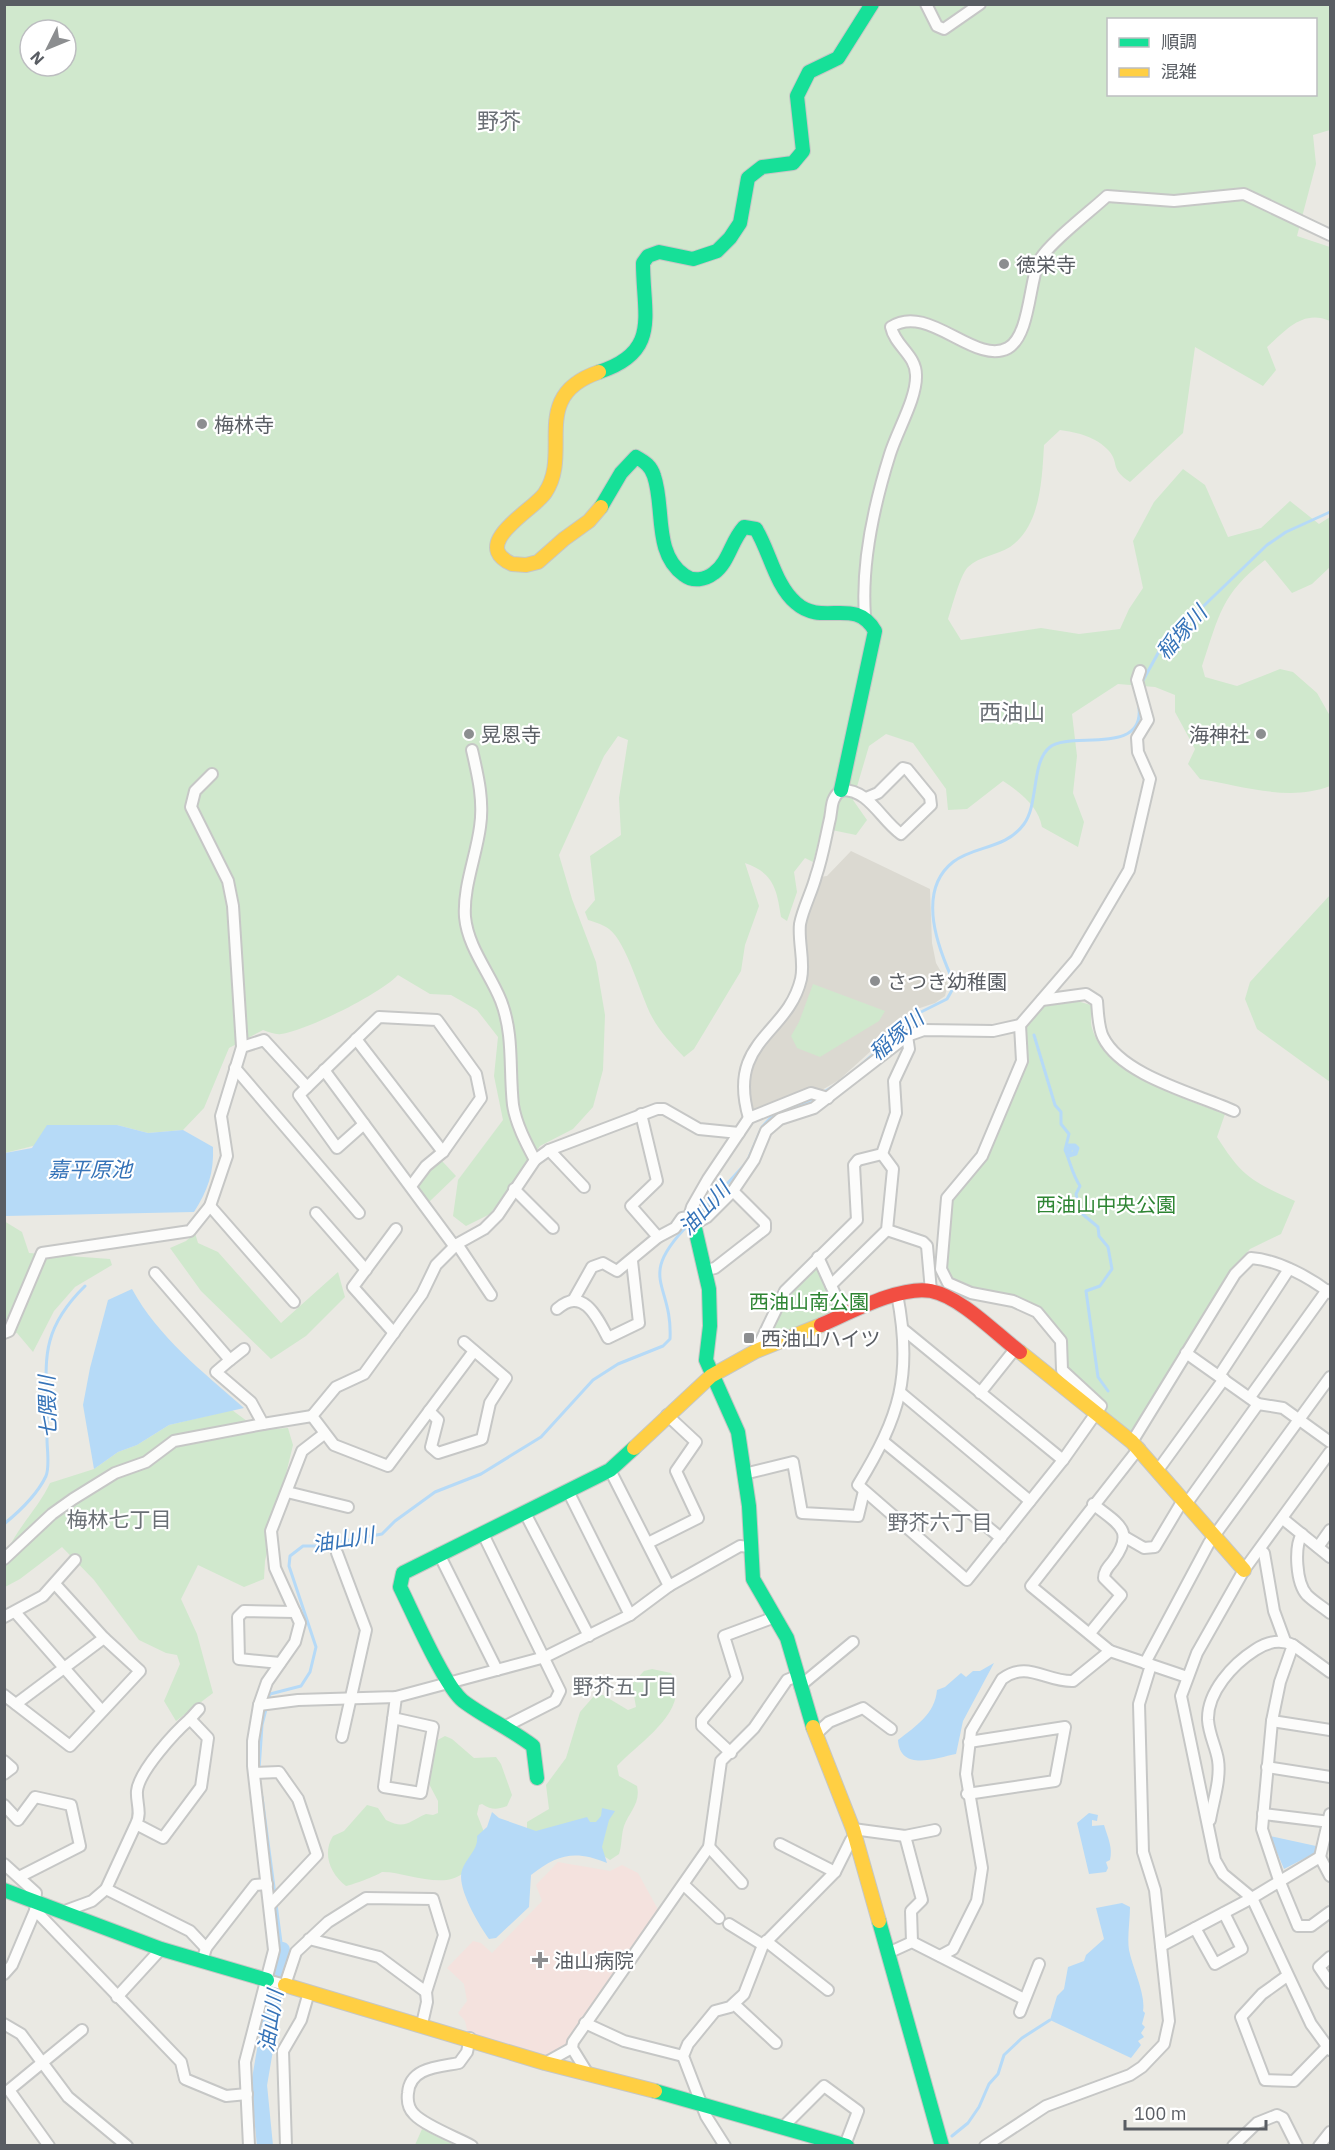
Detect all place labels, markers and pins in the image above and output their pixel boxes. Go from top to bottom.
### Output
place label: 徳栄寺 [1016,251,1076,278]
marker: 徳栄寺 [997,257,1011,271]
place label: 梅林寺 [214,411,274,438]
marker: 梅林寺 [195,417,209,431]
place label: 晃恩寺 [481,721,541,748]
place label: 海神社 [1189,721,1249,748]
marker: 晃恩寺 [462,727,476,741]
marker: 海神社 [1254,727,1268,741]
place label: さつき幼稚園 [887,968,1007,995]
marker: さつき幼稚園 [868,974,882,988]
place label: 西油山ハイツ [761,1325,881,1352]
marker: 西油山ハイツ [742,1331,756,1345]
place label: 油山病院 [554,1947,634,1974]
marker: 油山病院 [531,1951,549,1969]

